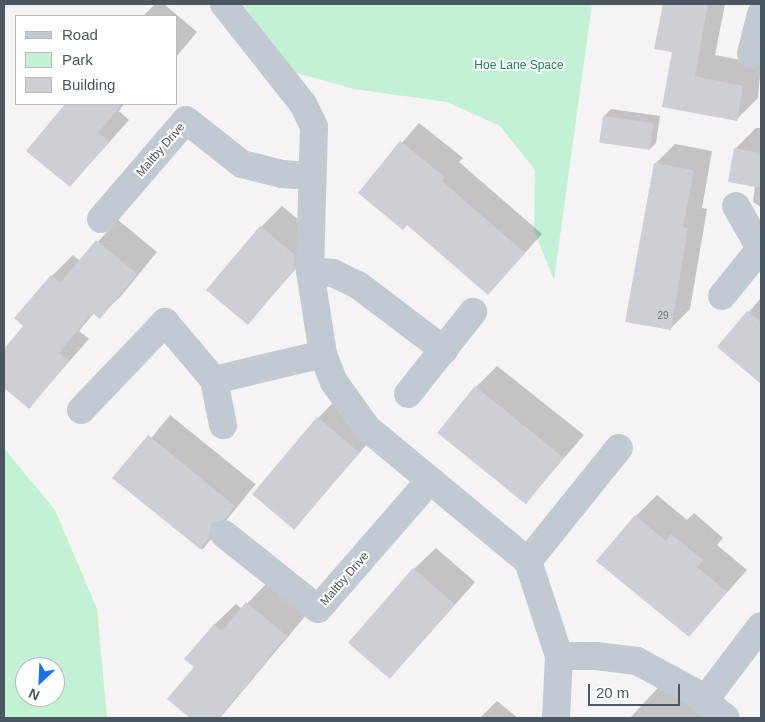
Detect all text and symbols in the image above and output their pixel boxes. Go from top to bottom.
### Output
legend [15,15,178,105]
text: Road [62,26,98,43]
text: Park [62,51,93,68]
park label: Hoe Lane Space [474,59,564,73]
text: Building [62,76,115,93]
street label: Maltby Drive [134,120,188,180]
house number: 29 [657,310,669,322]
street label: Maltby Drive [318,549,372,609]
north arrow [15,657,65,707]
scale bar [590,674,682,706]
text: 20 m [596,684,629,701]
text: N [26,685,42,704]

